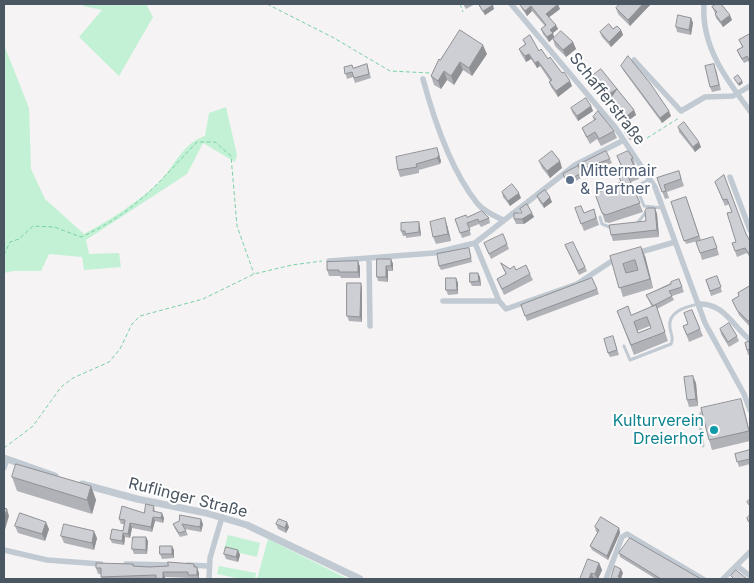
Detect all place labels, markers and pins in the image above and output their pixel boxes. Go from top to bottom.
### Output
place label: Mittermair & Partner [580,161,657,199]
marker: Mittermair & Partner [564,174,576,186]
place label: Kulturverein Dreierhof [613,411,704,449]
marker: Kulturverein Dreierhof [708,424,720,436]

